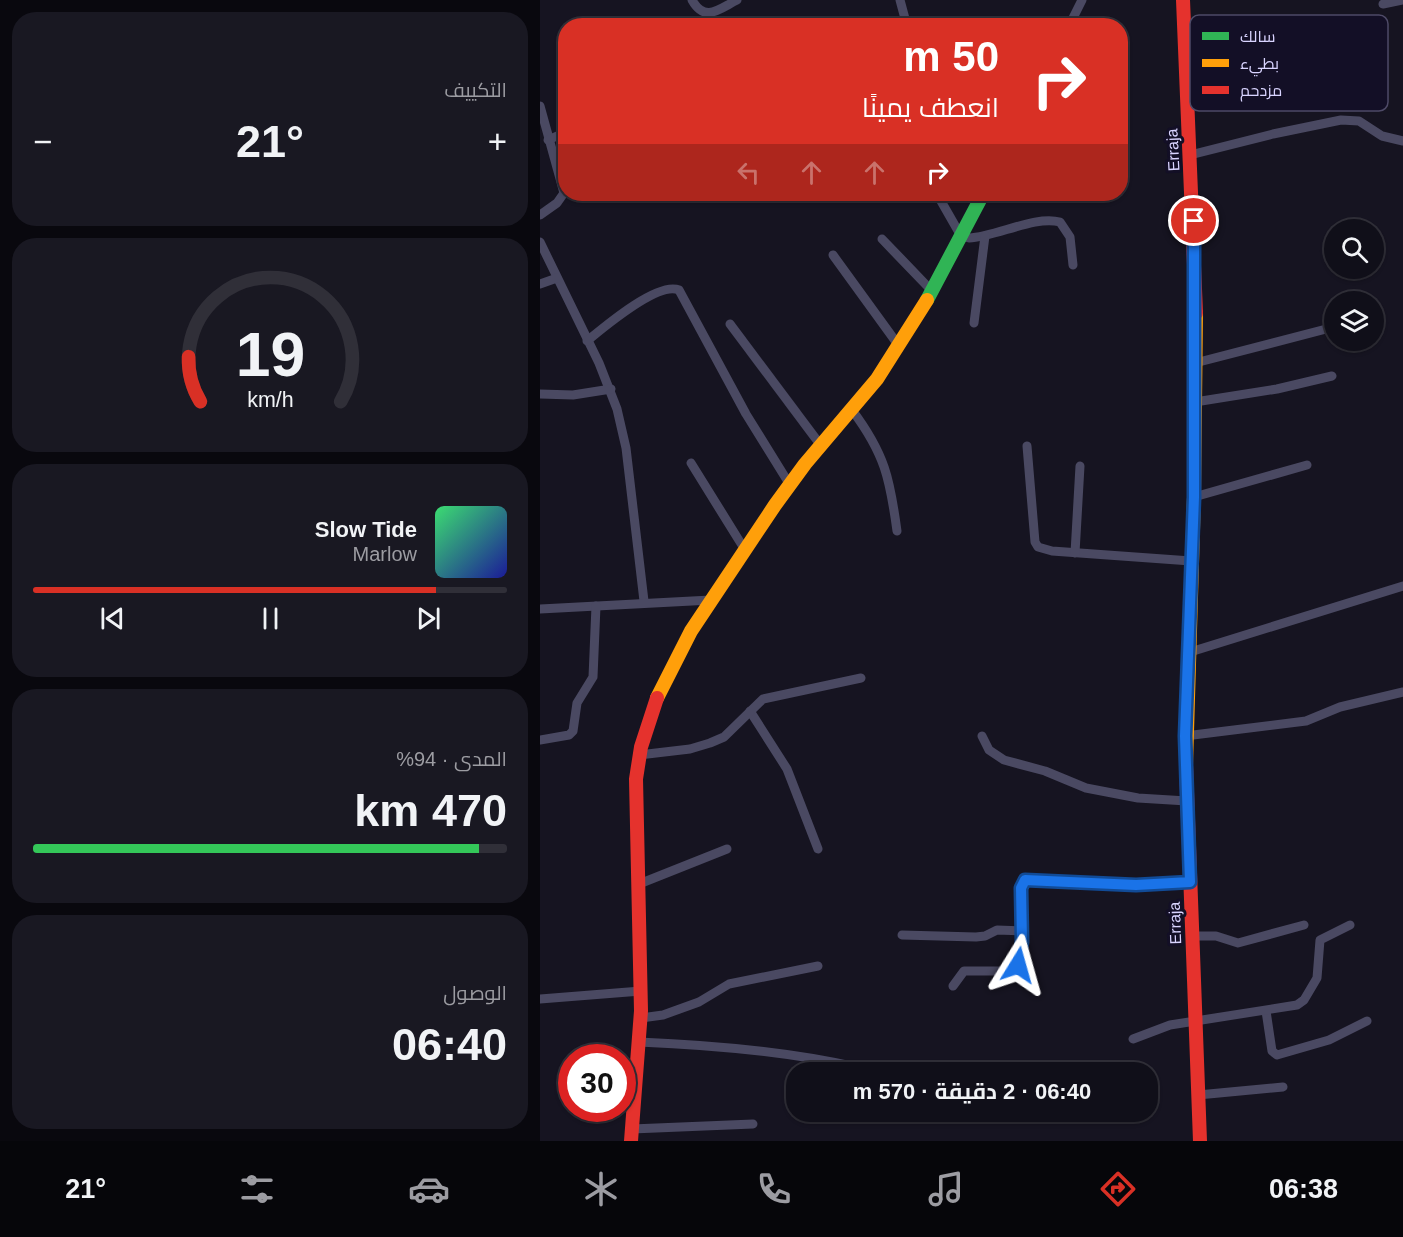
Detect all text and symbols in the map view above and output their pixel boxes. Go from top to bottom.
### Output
legend [1190,15,1388,111]
text: سالك [1240,28,1275,45]
text: 50 m [903,33,999,80]
icon: right [1020,42,1098,120]
text: بطيء [1240,55,1279,77]
text: التكييف [444,79,507,101]
text: مزدحم [1240,82,1282,102]
text: انعطف يمينًا [862,93,999,123]
text: 21° [236,116,304,167]
text: − [33,123,52,160]
text: + [488,123,507,160]
street label: Erraja [1163,128,1183,172]
icon: left [732,156,765,189]
icon: ahead [795,156,828,189]
icon: ahead [858,156,891,189]
icon: right [921,156,954,189]
pin [1168,195,1219,246]
icon: arrive [1177,204,1210,237]
map controls [1324,219,1384,351]
button: search [1324,219,1384,279]
button: layers [1324,291,1384,351]
text: 19 [235,320,305,389]
text: km/h [247,388,293,412]
text: Slow Tide [315,517,417,542]
text: Marlow [353,543,417,565]
icon: previous [96,602,129,635]
icon: pause [254,602,287,635]
icon: next [412,602,445,635]
text: المدى · 94% [396,748,507,770]
text: 470 km [354,785,507,836]
street label: Erraja [1166,901,1184,945]
position arrow [986,933,1050,997]
text: الوصول [443,982,507,1004]
text: 06:40 [392,1019,507,1070]
speed limit sign: 30 [558,1044,636,1122]
text: 06:40 · 2 دقيقة · 570 m [853,1079,1091,1104]
icon: filters [236,1168,278,1210]
icon: car [408,1168,450,1210]
icon: climate [580,1168,622,1210]
icon: phone [753,1168,795,1210]
icon: music [925,1168,967,1210]
icon: directions [1097,1168,1139,1210]
text: 21° [65,1174,106,1204]
text: 06:38 [1269,1174,1338,1204]

